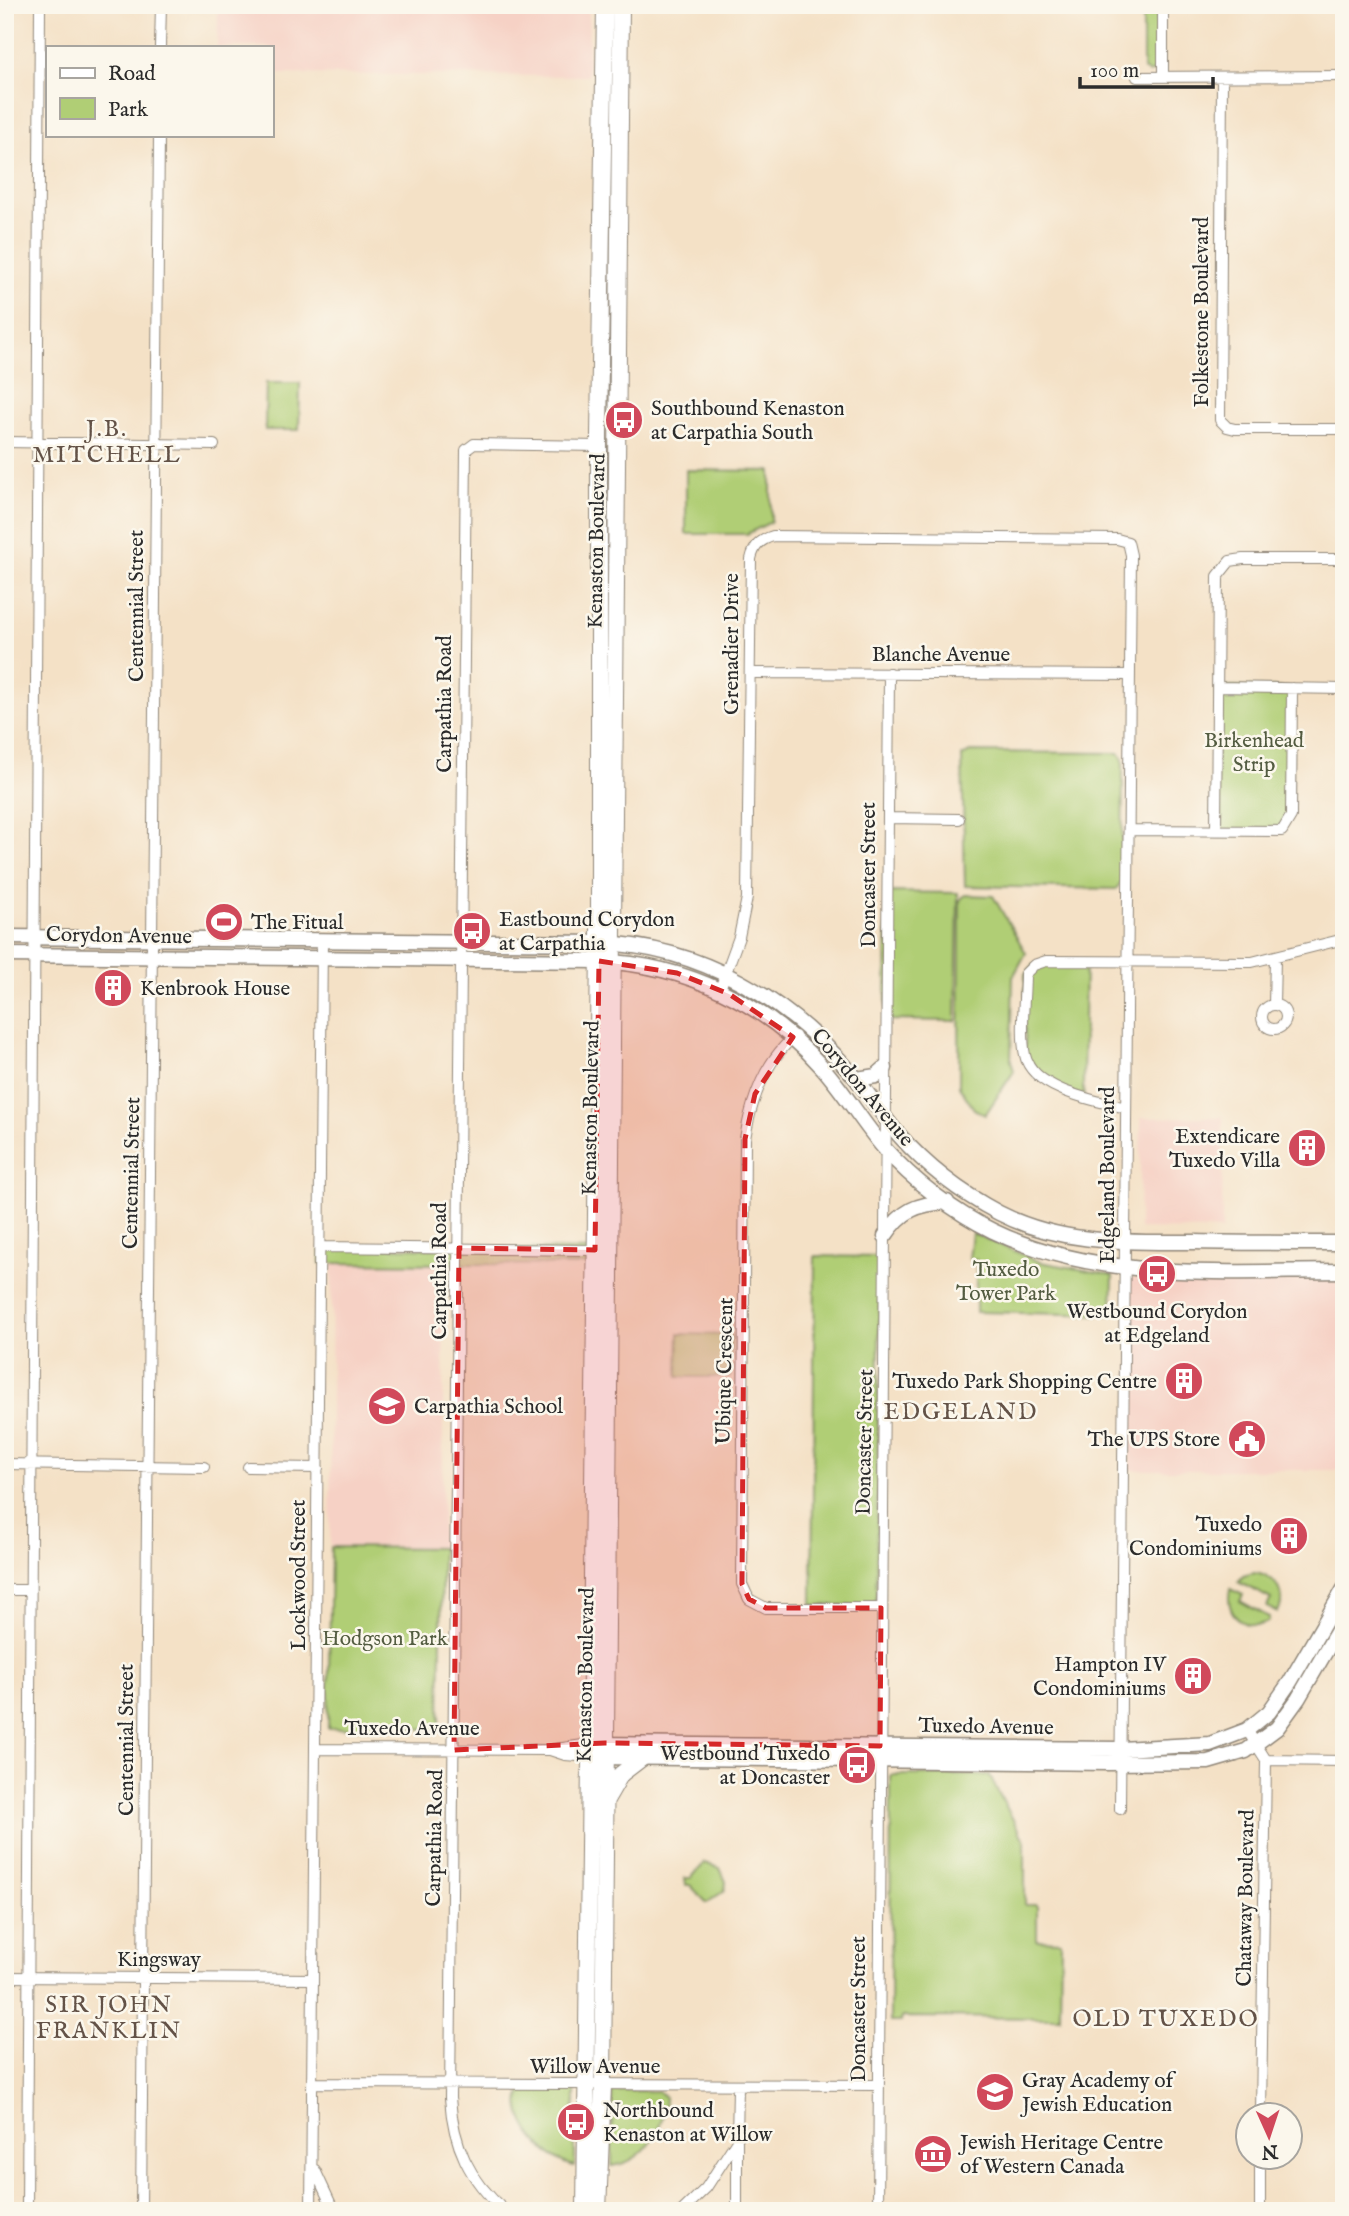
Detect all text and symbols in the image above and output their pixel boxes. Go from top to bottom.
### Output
legend [46,46,273,136]
scale bar [1080,46,1212,90]
text: 100 m [1090,58,1139,85]
text: Road [108,61,156,88]
text: Park [108,97,149,124]
street label: Folkestone Boulevard [1189,216,1216,407]
place label: Southbound Kenaston at Carpathia South [651,396,845,447]
bus stop icon: Southbound Kenaston at Carpathia South [603,399,645,441]
district label: J.B. MITCHELL [32,415,182,470]
street label: Kenaston Boulevard [582,452,613,629]
street label: Centennial Street [124,530,151,682]
street label: Grenadier Drive [719,573,746,715]
street label: Carpathia Road [432,635,459,773]
street label: Blanche Avenue [872,642,1011,669]
park label: Birkenhead Strip [1204,728,1305,779]
street label: Doncaster Street [856,802,883,948]
sports icon: The Fitual [203,901,245,943]
place label: Eastbound Corydon at Carpathia [499,907,675,958]
place label: The Fitual [251,910,344,937]
bus stop icon: Eastbound Corydon at Carpathia [451,910,493,952]
street label: Corydon Avenue [46,922,193,951]
building icon: Kenbrook House [92,967,134,1009]
place label: Kenbrook House [140,976,290,1003]
street label: Kenaston Boulevard [576,1019,607,1196]
street label: Corydon Avenue [805,1023,919,1153]
street label: Edgeland Boulevard [1095,1086,1122,1264]
street label: Centennial Street [118,1097,147,1249]
place label: Extendicare Tuxedo Villa [1169,1124,1281,1175]
building icon: Extendicare Tuxedo Villa [1286,1127,1328,1169]
street label: Carpathia Road [427,1202,454,1340]
bus stop icon: Westbound Corydon at Edgeland [1136,1253,1178,1295]
park label: Tuxedo Tower Park [956,1257,1057,1308]
street label: Ubique Crescent [711,1297,740,1445]
place label: Westbound Corydon at Edgeland [1066,1299,1248,1350]
building icon: Tuxedo Park Shopping Centre [1163,1360,1205,1402]
street label: Doncaster Street [851,1369,880,1515]
place label: Tuxedo Park Shopping Centre [892,1369,1157,1396]
school or university icon: Carpathia School [366,1385,408,1427]
place label: Carpathia School [414,1394,563,1421]
district label: EDGELAND [884,1398,1038,1427]
public building icon: The UPS Store [1226,1418,1268,1460]
place label: The UPS Store [1087,1427,1220,1454]
street label: Lockwood Street [286,1500,313,1650]
place label: Tuxedo Condominiums [1129,1512,1262,1563]
building icon: Tuxedo Condominiums [1268,1515,1310,1557]
street label: Kenaston Boulevard [571,1586,602,1763]
park label: Hodgson Park [322,1626,449,1653]
place label: Hampton IV Condominiums [1033,1652,1167,1703]
building icon: Hampton IV Condominiums [1172,1655,1214,1697]
street label: Centennial Street [114,1664,141,1816]
street label: Tuxedo Avenue [918,1713,1054,1742]
street label: Tuxedo Avenue [344,1716,480,1743]
place label: Westbound Tuxedo at Doncaster [660,1741,830,1792]
bus stop icon: Westbound Tuxedo at Doncaster [836,1744,878,1786]
street label: Carpathia Road [421,1768,450,1907]
street label: Chataway Boulevard [1231,1808,1262,1987]
street label: Doncaster Street [846,1936,873,2082]
street label: Kingsway [117,1947,202,1974]
district label: SIR JOHN FRANKLIN [36,1991,182,2046]
district label: OLD TUXEDO [1072,2005,1260,2034]
street label: Willow Avenue [530,2054,661,2081]
place label: Gray Academy of Jewish Education [1020,2068,1177,2119]
school or university icon: Gray Academy of Jewish Education [974,2071,1016,2113]
place label: Northbound Kenaston at Willow [603,2098,774,2149]
north arrow [1234,2100,1304,2170]
bus stop icon: Northbound Kenaston at Willow [555,2101,597,2143]
place label: Jewish Heritage Centre of Western Canada [958,2130,1164,2181]
museum icon: Jewish Heritage Centre of Western Canada [912,2133,954,2175]
text: N [1260,2139,1280,2163]

